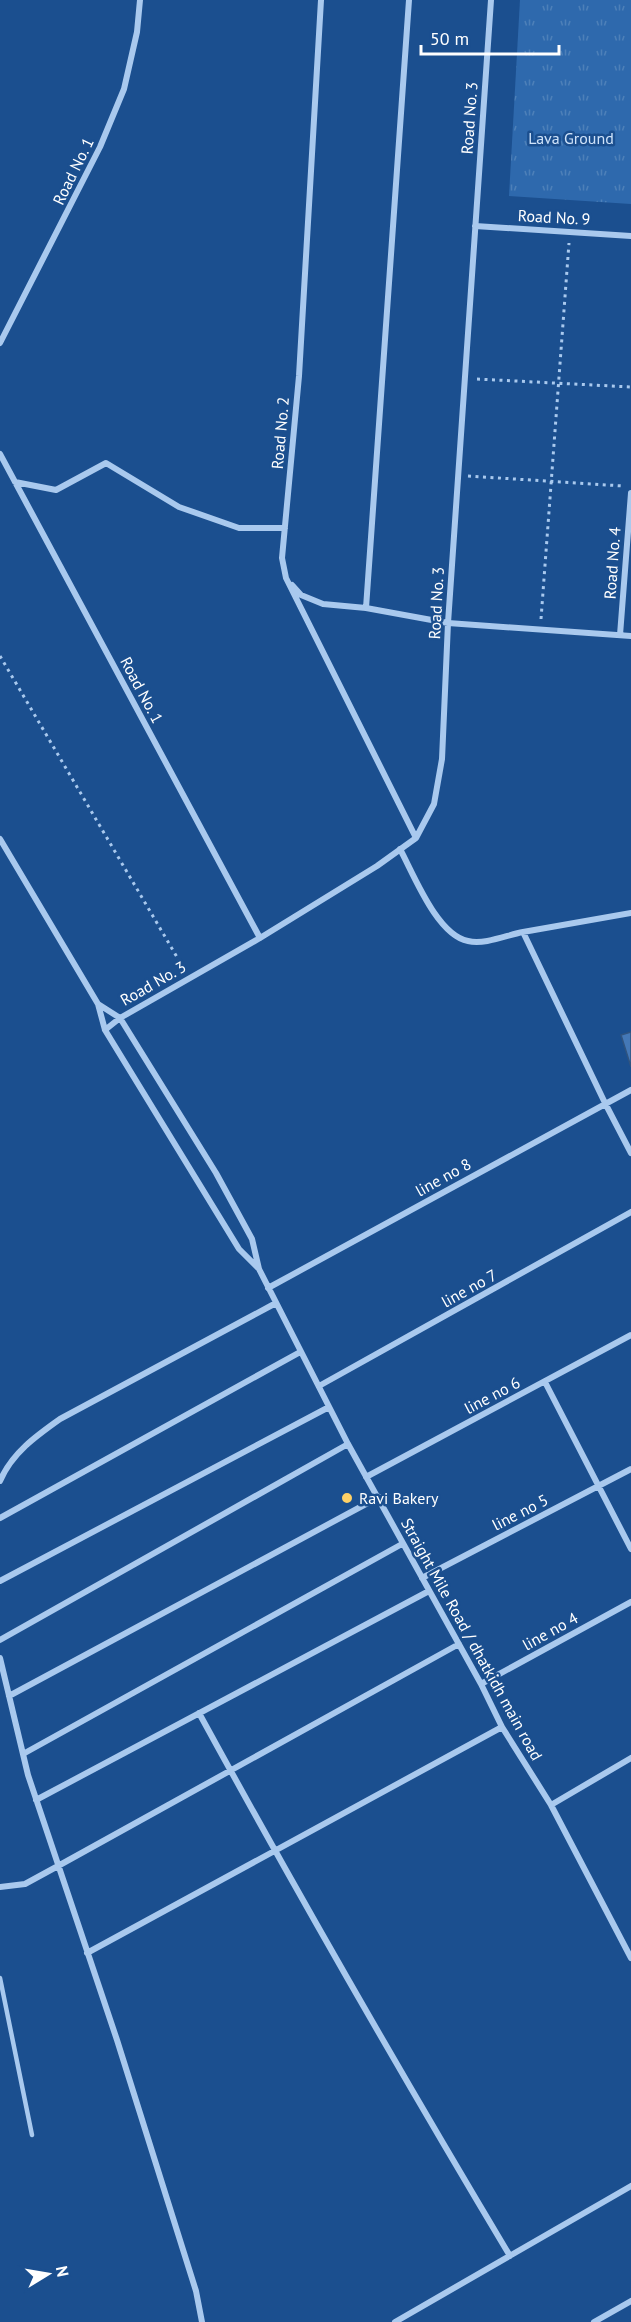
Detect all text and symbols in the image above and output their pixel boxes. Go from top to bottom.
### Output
scale bar [421,18,559,56]
text: 50 m [430,27,469,50]
street label: Road No. 3 [456,81,482,155]
park label: Lava Ground [528,128,614,148]
street label: Road No. 1 [48,134,98,208]
street label: Road No. 9 [517,205,591,229]
street label: Road No. 2 [267,396,293,470]
street label: Road No. 4 [599,526,625,600]
street label: Road No. 3 [424,566,448,640]
street label: Road No. 1 [116,653,168,727]
street label: Road No. 3 [117,956,189,1010]
street label: line no 8 [412,1154,474,1200]
street label: line no 7 [438,1265,500,1311]
street label: line no 6 [461,1372,523,1418]
place label: Ravi Bakery [359,1488,439,1508]
street label: line no 5 [489,1489,551,1535]
marker: Ravi Bakery [340,1491,354,1505]
street label: Straight Mile Road / dhatkidh main road [397,1514,547,1764]
street label: line no 4 [519,1607,582,1654]
north arrow [18,2244,78,2304]
text: N [52,2264,74,2278]

